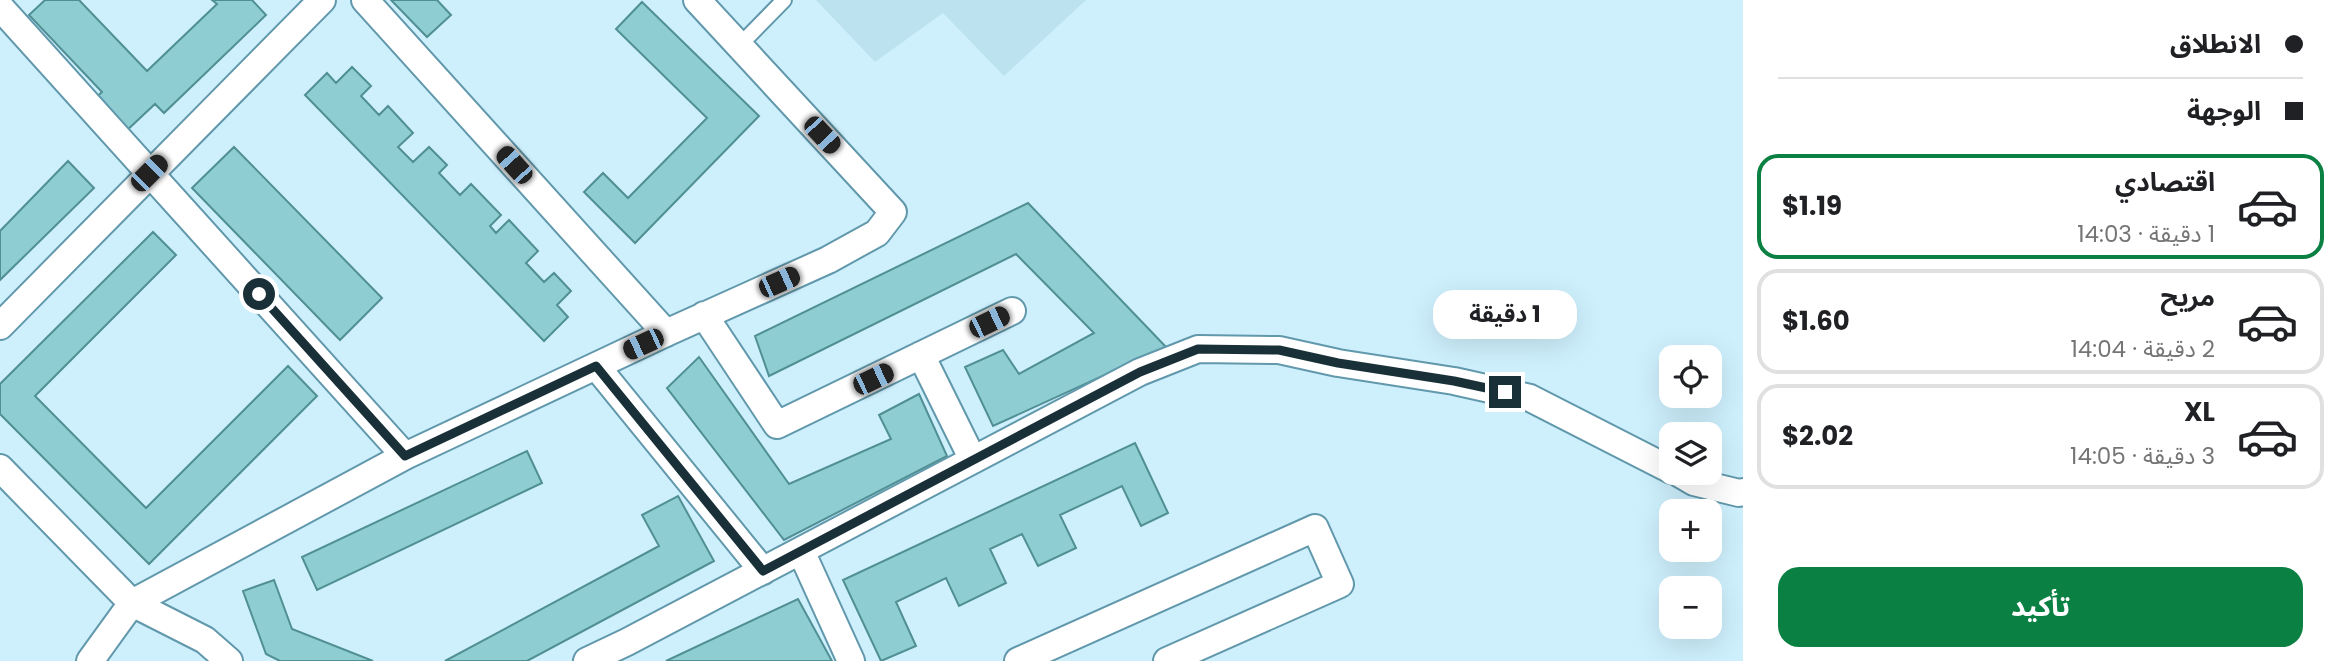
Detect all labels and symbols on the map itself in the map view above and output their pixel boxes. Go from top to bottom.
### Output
car [800,112,845,158]
car [493,142,536,188]
car [127,151,172,195]
car [756,264,803,300]
route start [243,278,275,310]
callout: 1 دقيقة [1433,290,1577,340]
car [966,303,1013,341]
car [620,326,667,362]
car [850,360,897,398]
route end [1489,376,1521,408]

